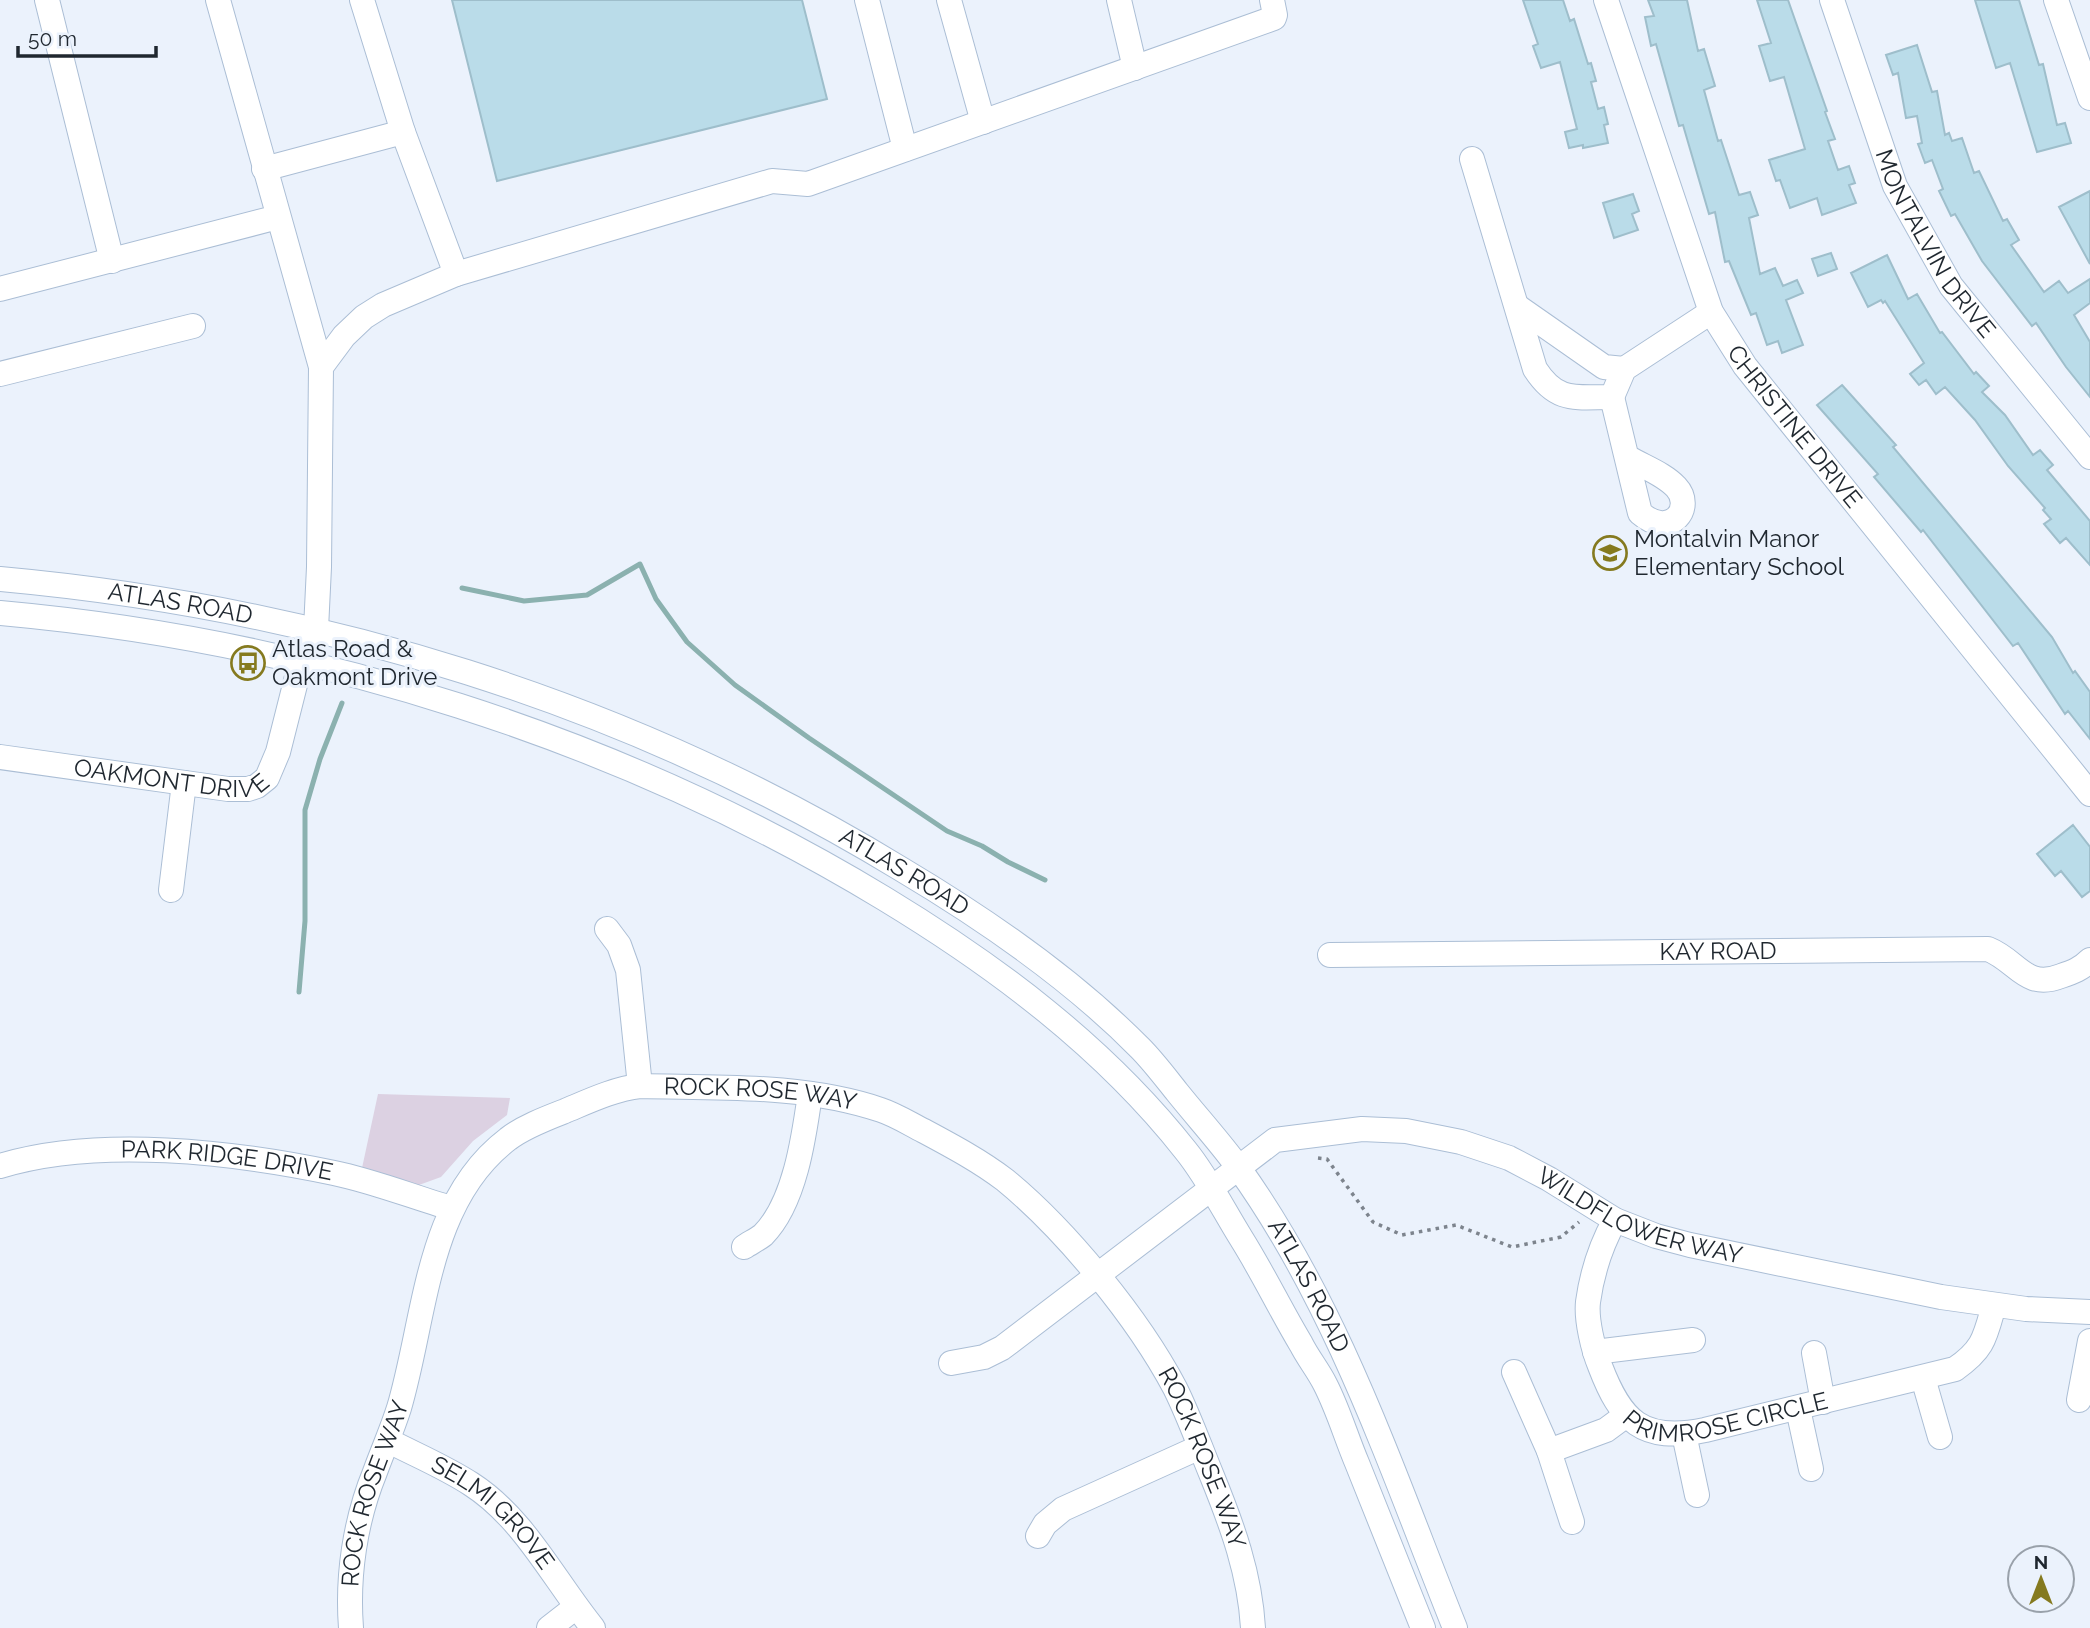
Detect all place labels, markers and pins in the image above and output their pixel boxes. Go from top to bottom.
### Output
place label: Montalvin Manor Elementary School [1634,524,1845,581]
school or university icon: Montalvin Manor Elementary School [1591,534,1629,572]
place label: Atlas Road & Oakmont Drive [272,634,437,691]
bus stop icon: Atlas Road & Oakmont Drive [229,644,267,682]

